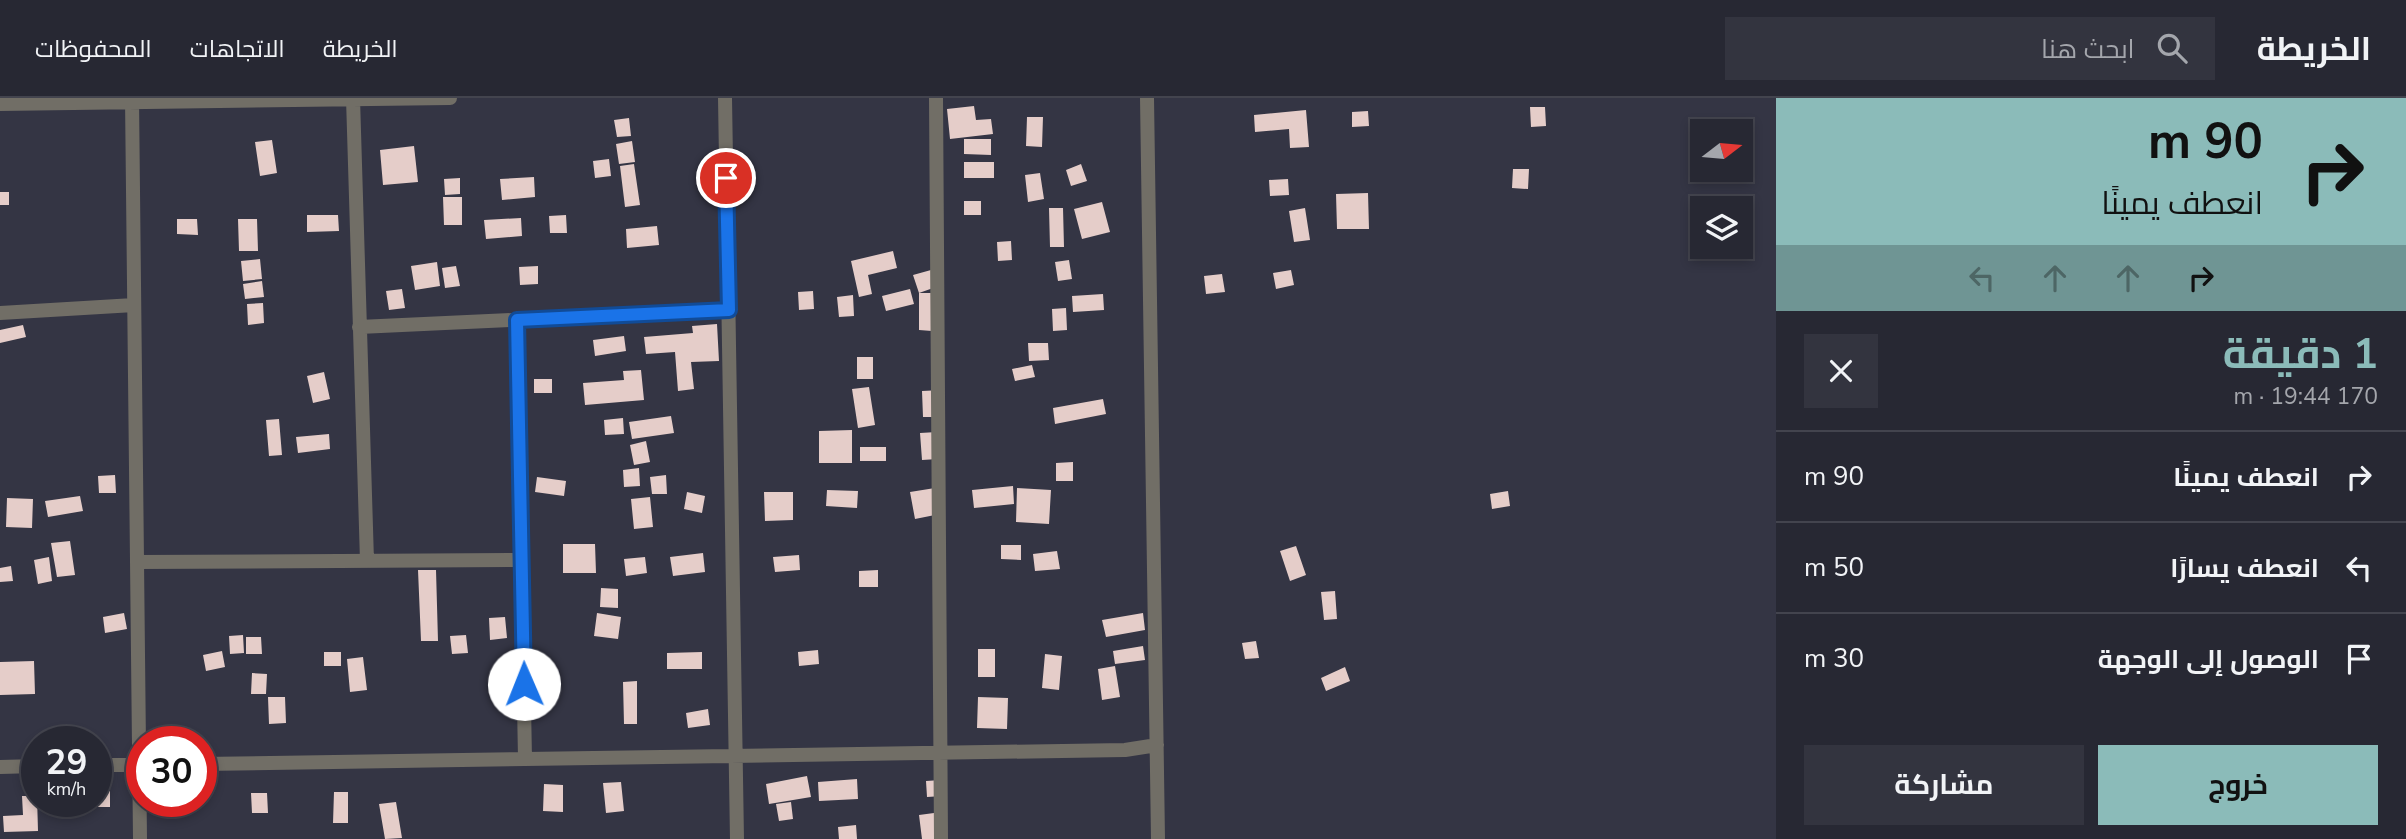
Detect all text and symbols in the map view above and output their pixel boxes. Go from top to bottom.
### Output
search box [1725,17,2215,80]
text: الخريطة [2257,27,2371,72]
icon: search [2153,29,2191,67]
text: ابحث هنا [2041,32,2135,67]
text: المحفوظات [35,33,152,65]
text: الاتجاهات [190,33,285,65]
text: الخريطة [323,33,398,65]
text: 90 m [2148,108,2263,175]
north arrow [1690,119,1754,182]
map controls [1690,119,1753,259]
icon: right [2287,126,2378,217]
pin [696,148,756,208]
icon: arrive [707,159,745,197]
text: انعطف يمينًا [2101,182,2263,225]
button: layers [1690,196,1753,259]
icon: left [1963,259,2001,297]
icon: ahead [2036,259,2074,297]
icon: ahead [2109,259,2147,297]
icon: right [2182,259,2220,297]
text: 1 دقيقة [2223,326,2378,383]
button: close [1804,334,1878,408]
text: 170 m · 19:44 [2233,381,2378,412]
icon: right [2340,458,2378,496]
text: 90 m [1804,459,1864,494]
text: انعطف يمينًا [2173,460,2319,495]
icon: left [2340,549,2378,587]
text: 50 m [1804,550,1864,585]
text: انعطف يسارًا [2170,551,2319,586]
icon: arrive [2340,640,2378,678]
text: 30 m [1804,641,1864,676]
text: الوصول إلى الوجهة [2098,642,2319,677]
position arrow [487,647,561,721]
speed limit sign: 30 [126,726,217,817]
text: 29 [45,739,88,786]
button: مشاركة [1804,745,2084,825]
button: خروج [2098,745,2378,825]
text: km/h [47,777,86,801]

